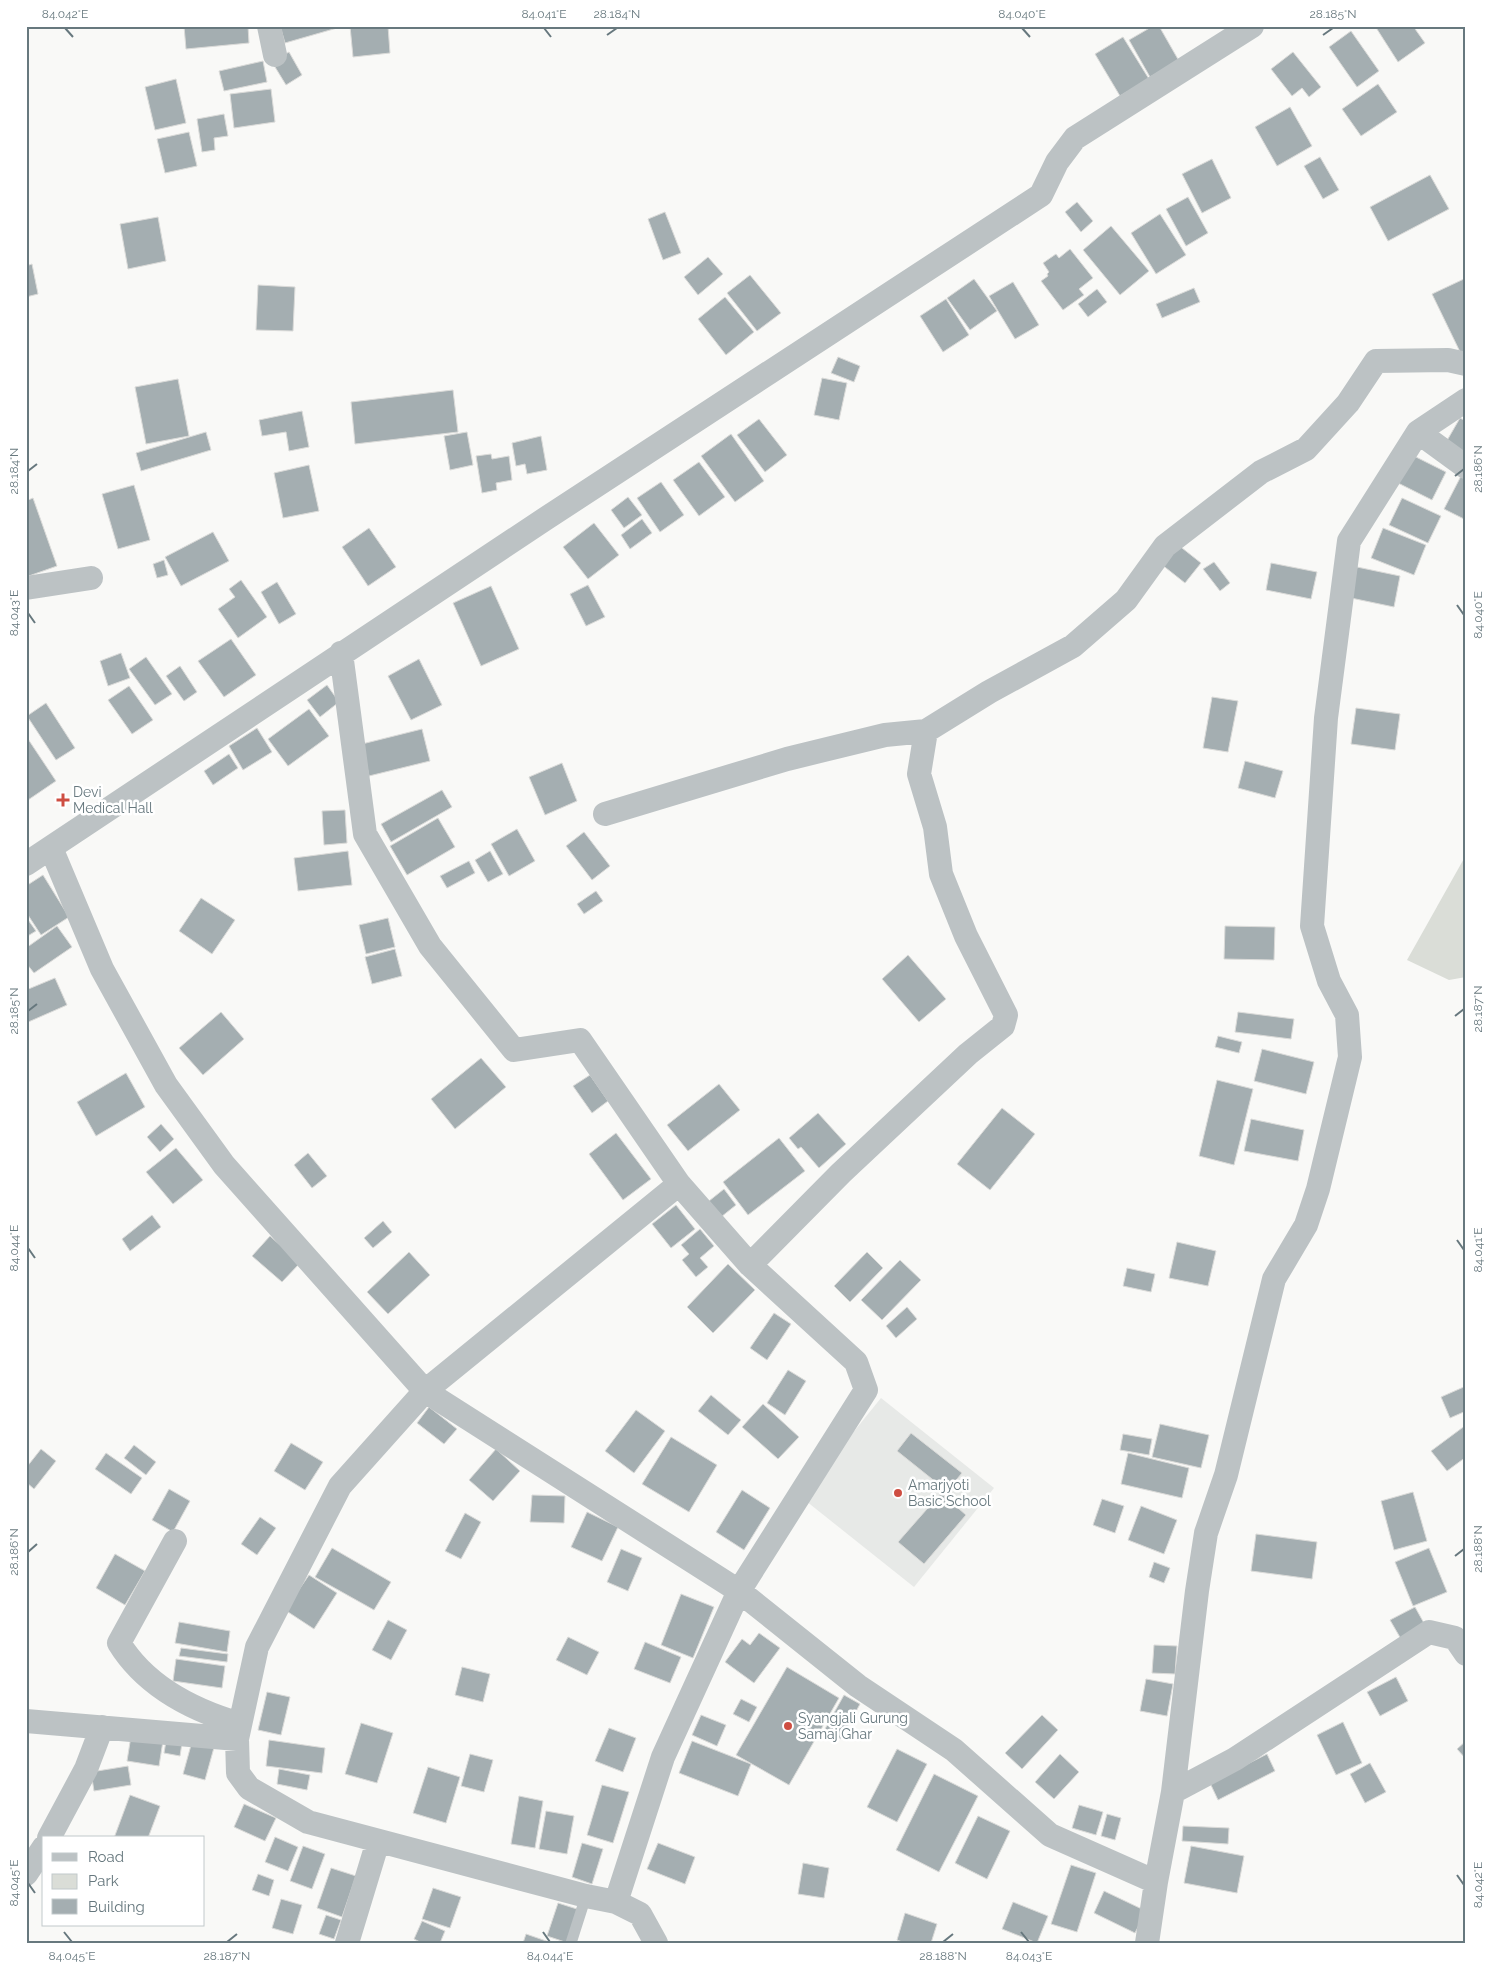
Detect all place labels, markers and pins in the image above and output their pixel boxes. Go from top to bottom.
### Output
place label: Devi Medical Hall [73,784,153,816]
marker: Devi Medical Hall [57,794,69,806]
place label: Amarjyoti Basic School [908,1477,991,1509]
marker: Amarjyoti Basic School [892,1487,904,1499]
place label: Syangjali Gurung Samaj Ghar [798,1710,908,1742]
marker: Syangjali Gurung Samaj Ghar [782,1720,794,1732]

